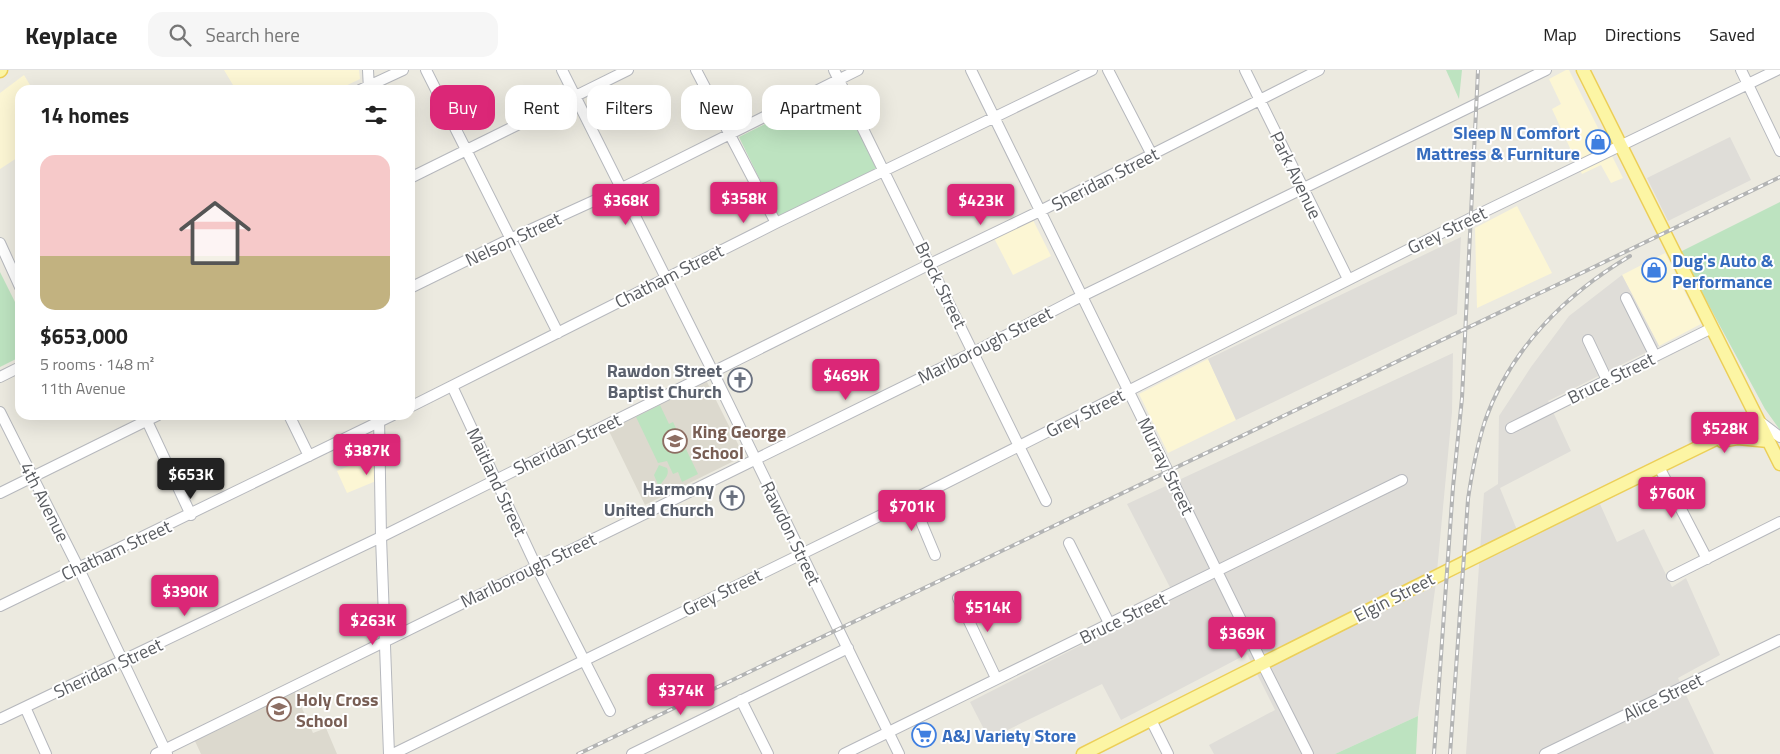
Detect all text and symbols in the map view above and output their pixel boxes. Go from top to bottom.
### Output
search box [148,12,498,57]
text: Keyplace [25,17,118,53]
text: Search here [206,20,300,49]
icon: search [166,21,194,49]
text: Map [1543,21,1577,48]
text: Directions [1605,21,1681,48]
text: Saved [1709,21,1755,48]
chip: Buy [430,85,495,130]
chip: Rent [505,85,577,130]
chip: Filters [587,85,671,130]
chip: New [681,85,752,130]
chip: Apartment [762,85,880,130]
text: 14 homes [40,99,129,131]
icon: filters [362,101,390,129]
place label: Sleep N Comfort Mattress & Furniture [1416,119,1580,167]
street label: Park Avenue [1263,127,1329,223]
shop icon: Sleep N Comfort Mattress & Furniture [1585,129,1611,155]
street label: Sheridan Street [1047,140,1164,218]
pin: $358K [709,182,779,224]
pin: $368K [591,184,661,226]
pin: $423K [946,184,1016,226]
text: $358K [721,186,767,210]
icon: home [170,188,260,278]
text: $368K [603,188,649,212]
text: $423K [958,188,1004,212]
street label: Grey Street [1403,199,1492,261]
street label: Nelson Street [461,205,566,273]
street label: Chatham Street [610,237,729,315]
street label: Brock Street [908,237,974,334]
place label: Dug's Auto & Performance [1672,247,1774,295]
shop icon: Dug's Auto & Performance [1641,257,1667,283]
street label: Marlborough Street [913,299,1058,391]
text: $653,000 [40,320,128,352]
street label: Bruce Street [1563,345,1660,411]
text: 5 rooms · 148 m² [40,352,154,376]
place label: Rawdon Street Baptist Church [607,357,722,405]
pin: $469K [811,358,881,401]
text: $469K [823,363,869,387]
church icon: Rawdon Street Baptist Church [727,367,753,393]
text: 11th Avenue [40,376,126,400]
street label: Grey Street [1041,381,1130,444]
street label: Sheridan Street [508,406,626,482]
pin: $528K [1690,412,1760,454]
street label: Murray Street [1131,413,1201,520]
text: $528K [1702,416,1748,440]
place label: King George School [692,418,786,466]
street label: Maitland Street [460,423,534,541]
school or university icon: King George School [662,428,688,454]
pin: $387K [332,434,402,476]
text: $387K [344,438,390,462]
street label: 4th Avenue [13,457,77,547]
pin: $653K [156,458,226,500]
text: $653K [168,462,214,486]
place label: Harmony United Church [604,475,714,523]
street label: Rawdon Street [754,476,828,590]
pin: $760K [1637,476,1707,519]
text: $760K [1649,481,1695,505]
church icon: Harmony United Church [719,485,745,511]
pin: $701K [877,490,947,532]
text: $701K [889,494,935,518]
street label: Chatham Street [56,512,176,587]
street label: Marlborough Street [456,525,601,615]
street label: Grey Street [678,561,767,623]
street label: Elgin Street [1349,565,1440,629]
pin: $390K [150,574,220,617]
text: $390K [162,579,208,603]
street label: Bruce Street [1075,585,1172,651]
pin: $514K [953,590,1023,633]
text: $514K [965,595,1011,619]
pin: $263K [338,604,408,646]
text: $263K [350,608,396,632]
pin: $369K [1207,616,1277,659]
text: $369K [1219,621,1265,645]
street label: Sheridan Street [49,631,167,705]
street label: Alice Street [1618,666,1708,728]
pin: $374K [646,674,716,716]
text: $374K [658,678,704,702]
place label: Holy Cross School [296,686,379,734]
school or university icon: Holy Cross School [266,696,292,722]
supermarket icon: A&J Variety Store [911,722,937,748]
place label: A&J Variety Store [942,722,1076,749]

